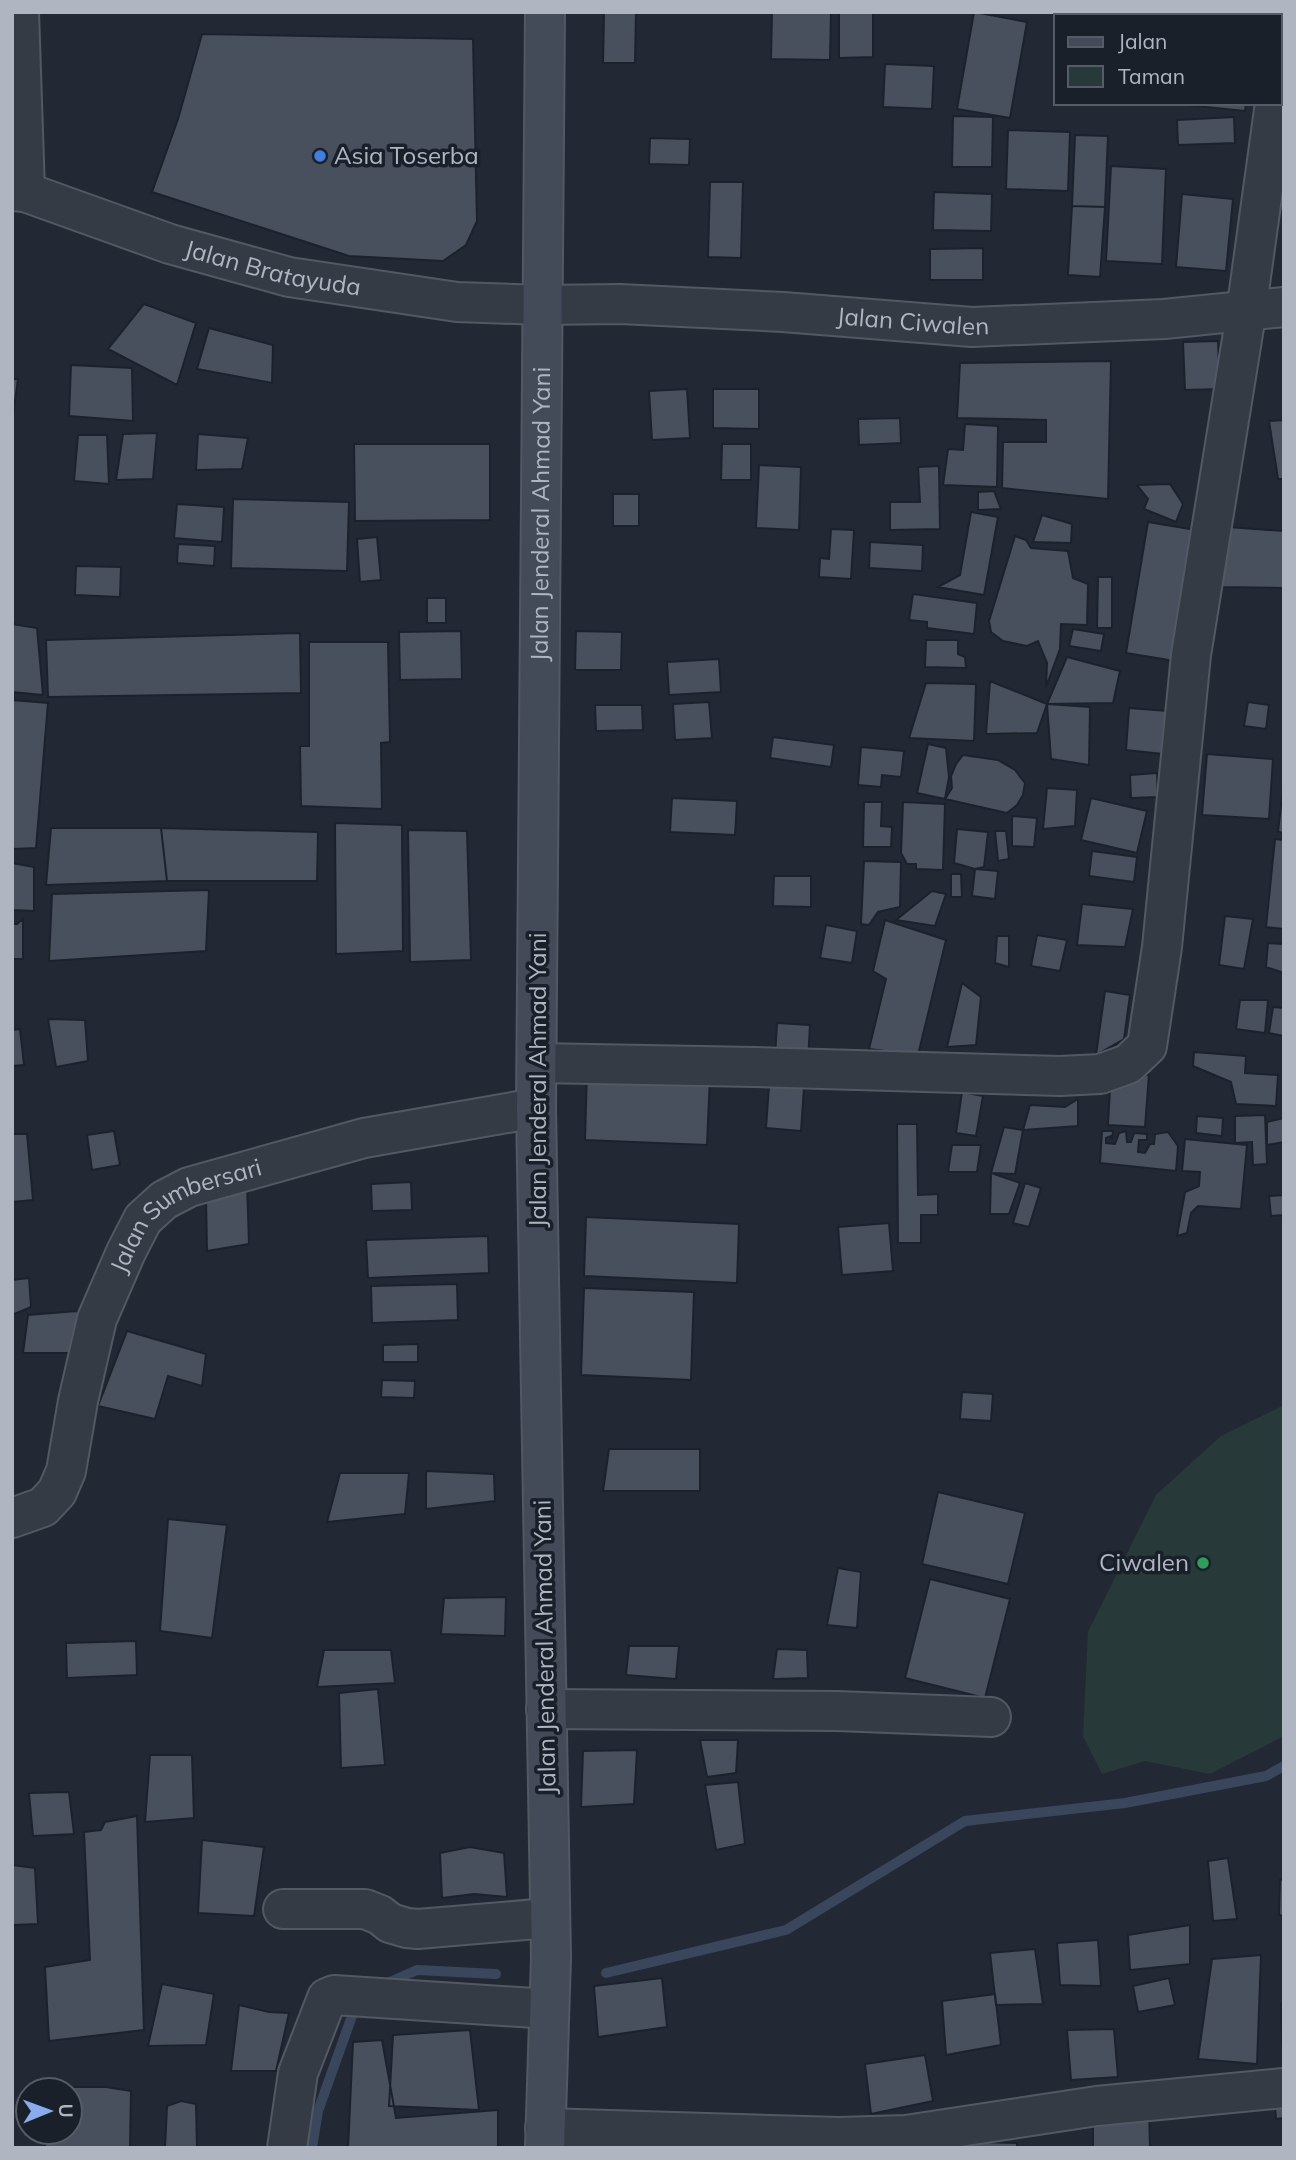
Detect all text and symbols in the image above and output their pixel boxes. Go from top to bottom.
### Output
legend [1054,14,1282,105]
text: Jalan [1118,28,1167,54]
text: Taman [1118,63,1185,89]
place label: Asia Toserba [334,140,479,170]
marker: Asia Toserba [312,148,328,164]
street label: Jalan Bratayuda [181,233,363,302]
street label: Jalan Ciwalen [836,300,990,341]
street label: Jalan Jenderal Ahmad Yani [524,367,556,662]
street label: Jalan Jenderal Ahmad Yani [522,933,552,1227]
street label: Jalan Sumbersari [103,1151,265,1277]
street label: Jalan Jenderal Ahmad Yani [526,1499,562,1795]
place label: Ciwalen [1099,1547,1189,1577]
marker: Ciwalen [1195,1555,1211,1571]
north arrow [14,2076,84,2146]
text: U [54,2103,78,2118]

